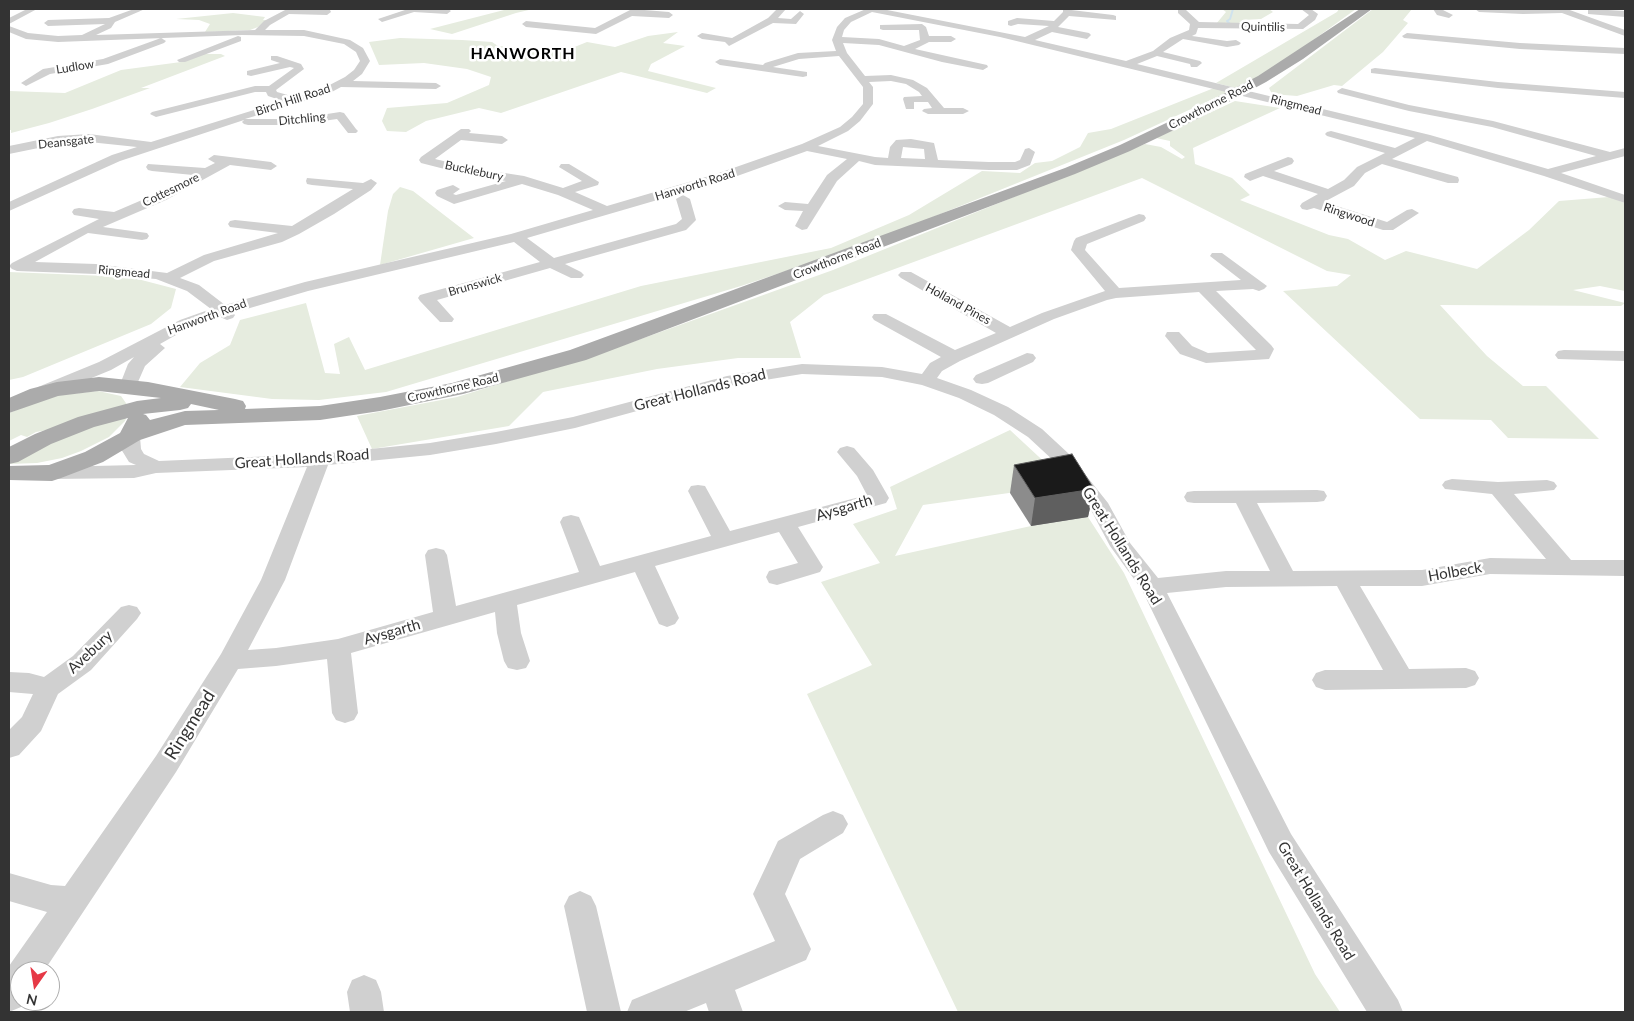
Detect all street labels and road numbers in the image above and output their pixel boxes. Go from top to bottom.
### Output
street label: Quintilis [1241,19,1285,35]
street label: Ludlow [55,57,95,77]
street label: Crowthorne Road [1166,77,1256,133]
street label: Birch Hill Road [254,81,332,119]
street label: Ringmead [1269,92,1323,118]
street label: Ditchling [278,109,326,129]
street label: Deansgate [37,132,95,152]
street label: Bucklebury [444,158,504,184]
street label: Hanworth Road [653,166,737,204]
street label: Cottesmore [140,170,202,210]
street label: Ringwood [1322,200,1376,230]
street label: Crowthorne Road [791,236,883,282]
street label: Ringmead [97,263,151,281]
street label: Brunswick [447,271,503,299]
street label: Holland Pines [923,280,993,328]
street label: Hanworth Road [166,296,248,338]
street label: Great Hollands Road [632,365,768,415]
street label: Crowthorne Road [406,371,500,405]
street label: Great Hollands Road [234,445,370,473]
street label: Great Hollands Road [1079,484,1165,608]
street label: Aysgarth [814,491,874,525]
street label: Holbeck [1427,558,1483,586]
street label: Aysgarth [362,615,422,649]
street label: Avebury [64,627,116,677]
street label: Ringmead [160,686,220,764]
street label: Great Hollands Road [1273,838,1359,964]

